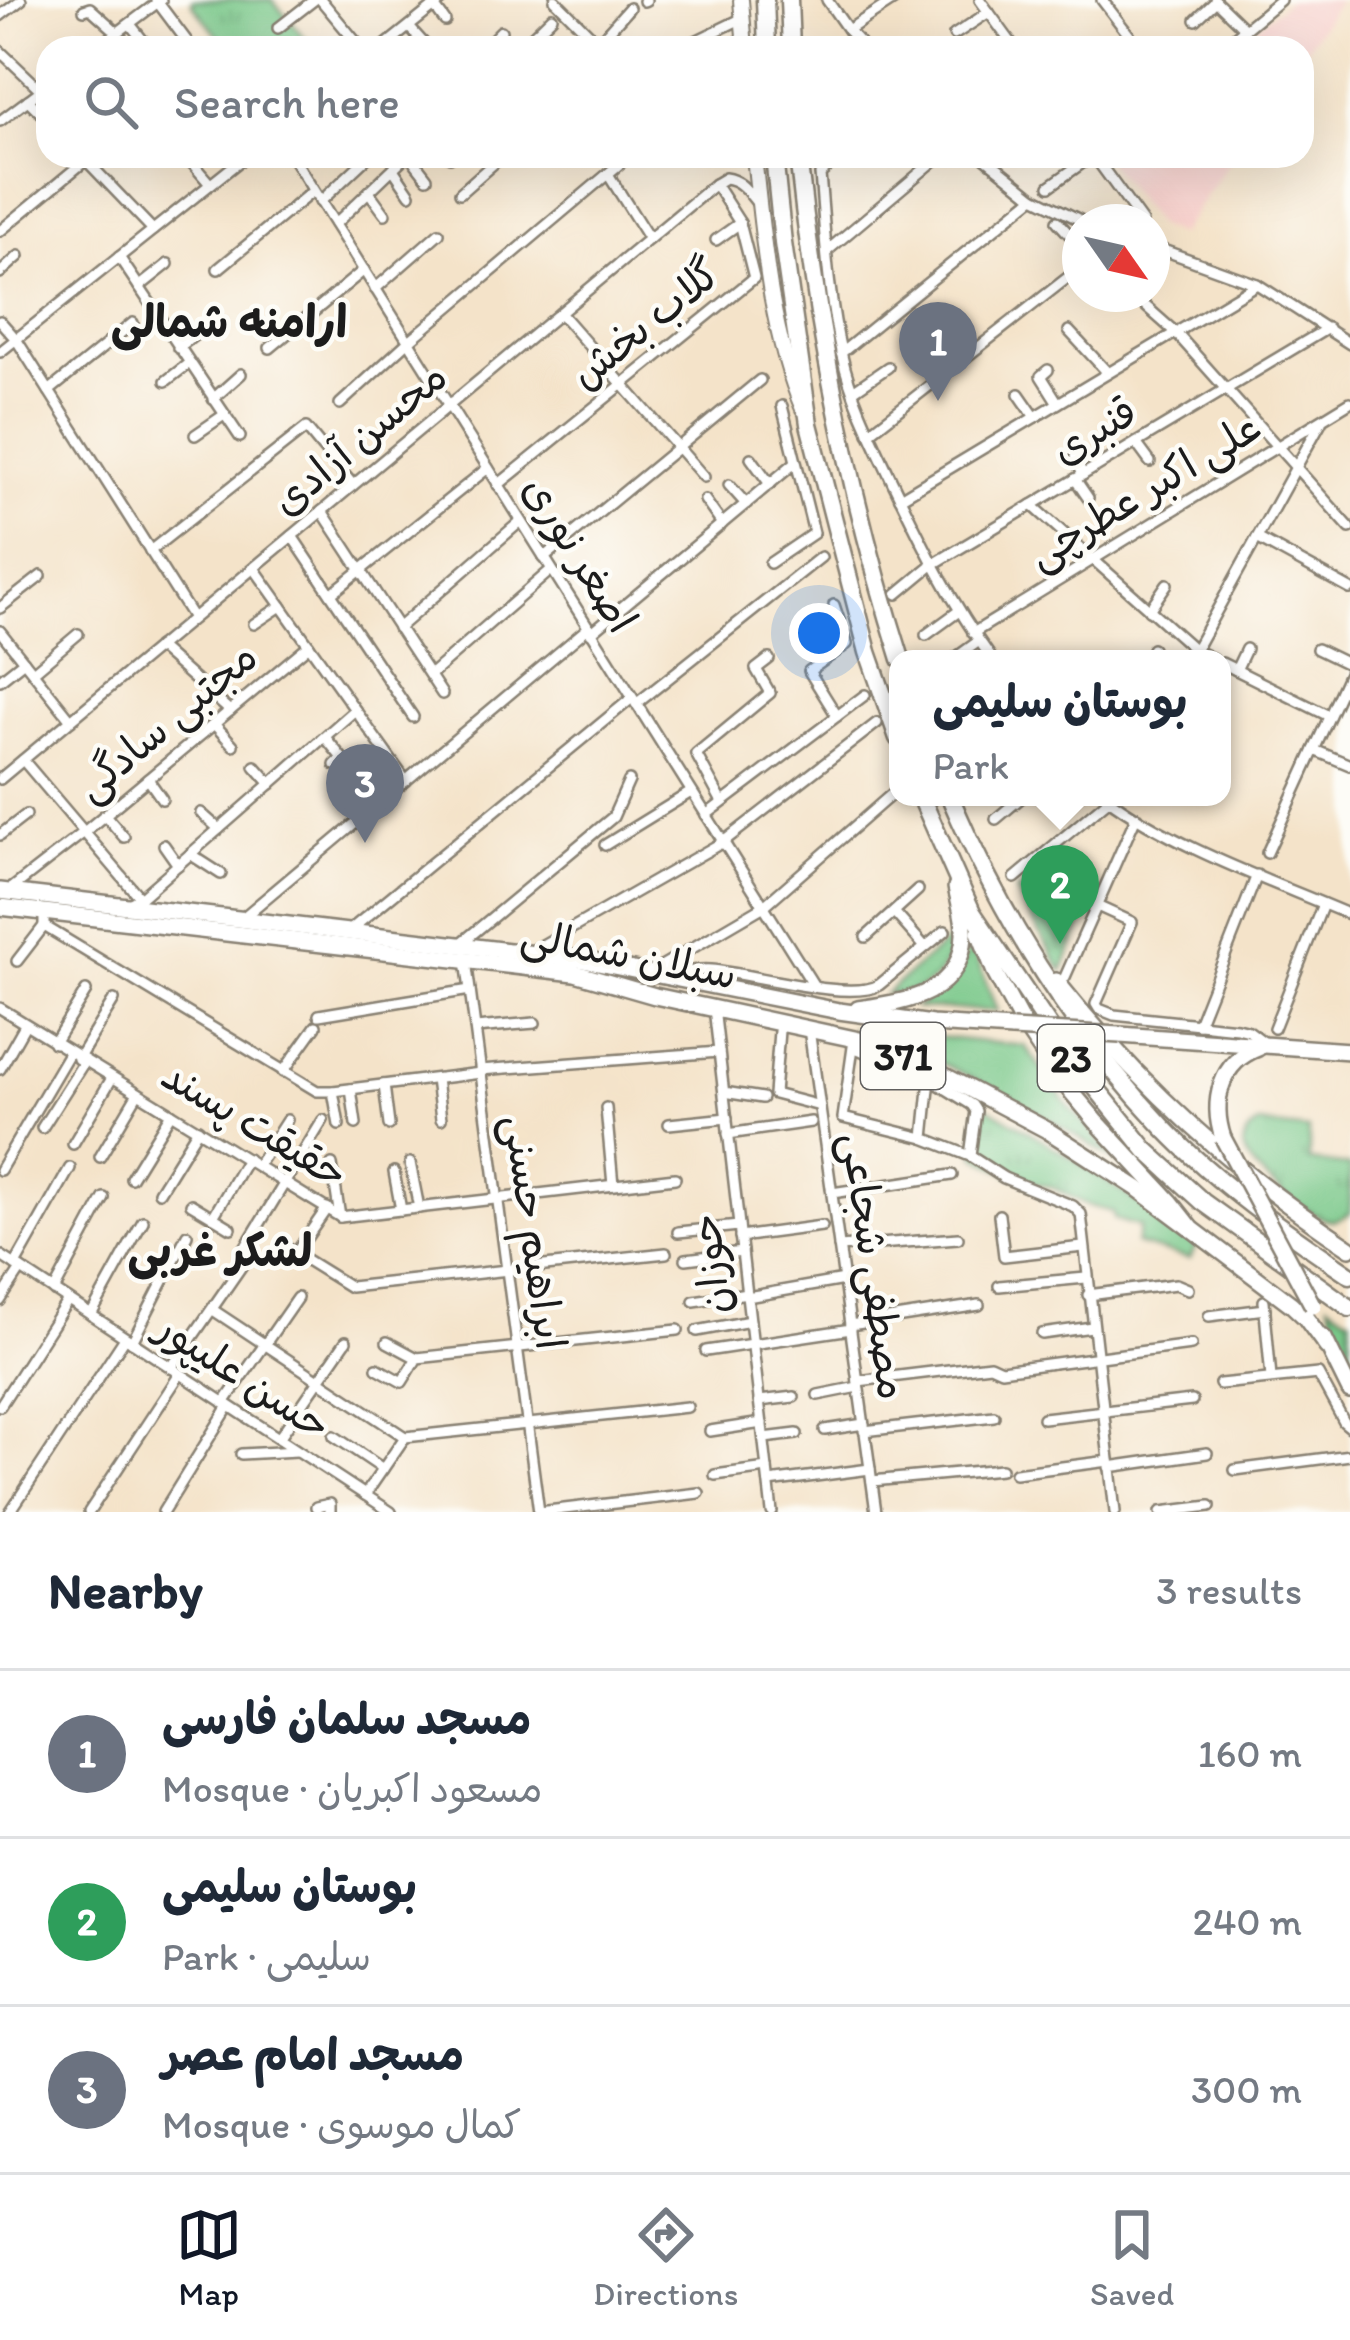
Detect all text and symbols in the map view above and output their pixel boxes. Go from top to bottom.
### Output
search box [36,36,1314,168]
icon: search [78,69,144,135]
text: Search here [174,75,400,129]
north arrow [1062,204,1170,312]
street label: گلاب بخش [560,247,730,399]
district label: ارامنه شمالی [111,294,347,351]
pin: 1 [899,302,977,401]
street label: محسن آزادی [261,350,457,526]
street label: قنبری [1042,385,1146,475]
street label: علی اکبر عطرچی [1018,400,1271,581]
street label: اصغر نوری [512,466,648,642]
your location [789,603,849,663]
street label: مجتبی سادگی [65,630,268,813]
popup [889,650,1231,806]
text: بوستان سلیمی [933,674,1187,728]
text: Park [933,742,1009,789]
pin: 3 [326,744,404,843]
pin: 2 [1021,845,1099,944]
street label: سبلان شمالی [517,908,741,1002]
road number: 371 [861,1023,945,1089]
road number: 23 [1038,1025,1104,1091]
street label: حقیقت پسند [152,1049,357,1201]
street label: ابراهیم حسنی [487,1111,577,1353]
street label: مصطفی شجاعی [829,1129,919,1403]
street label: حوزان [679,1211,741,1317]
district label: لشکر غربی [128,1223,312,1280]
street label: حسن علیپور [144,1299,341,1453]
text: Nearby [48,1560,203,1621]
text: 3 results [1156,1567,1302,1614]
text: مسجد سلمان فارسی [162,1691,531,1745]
text: 1 [78,1730,96,1777]
text: 160 m [1198,1730,1302,1777]
text: Mosque · مسعود اکبریان [162,1765,542,1812]
text: بوستان سلیمی [162,1859,417,1913]
text: 2 [77,1898,97,1945]
text: 240 m [1192,1898,1302,1945]
text: Park · سلیمی [162,1933,371,1980]
text: مسجد امام عصر [162,2027,464,2081]
text: 3 [76,2066,98,2113]
text: 300 m [1191,2066,1302,2113]
text: Mosque · کمال موسوی [162,2101,522,2148]
tab: Map [176,2202,242,2313]
tab: Directions [593,2202,738,2313]
tab: Saved [1090,2202,1174,2313]

